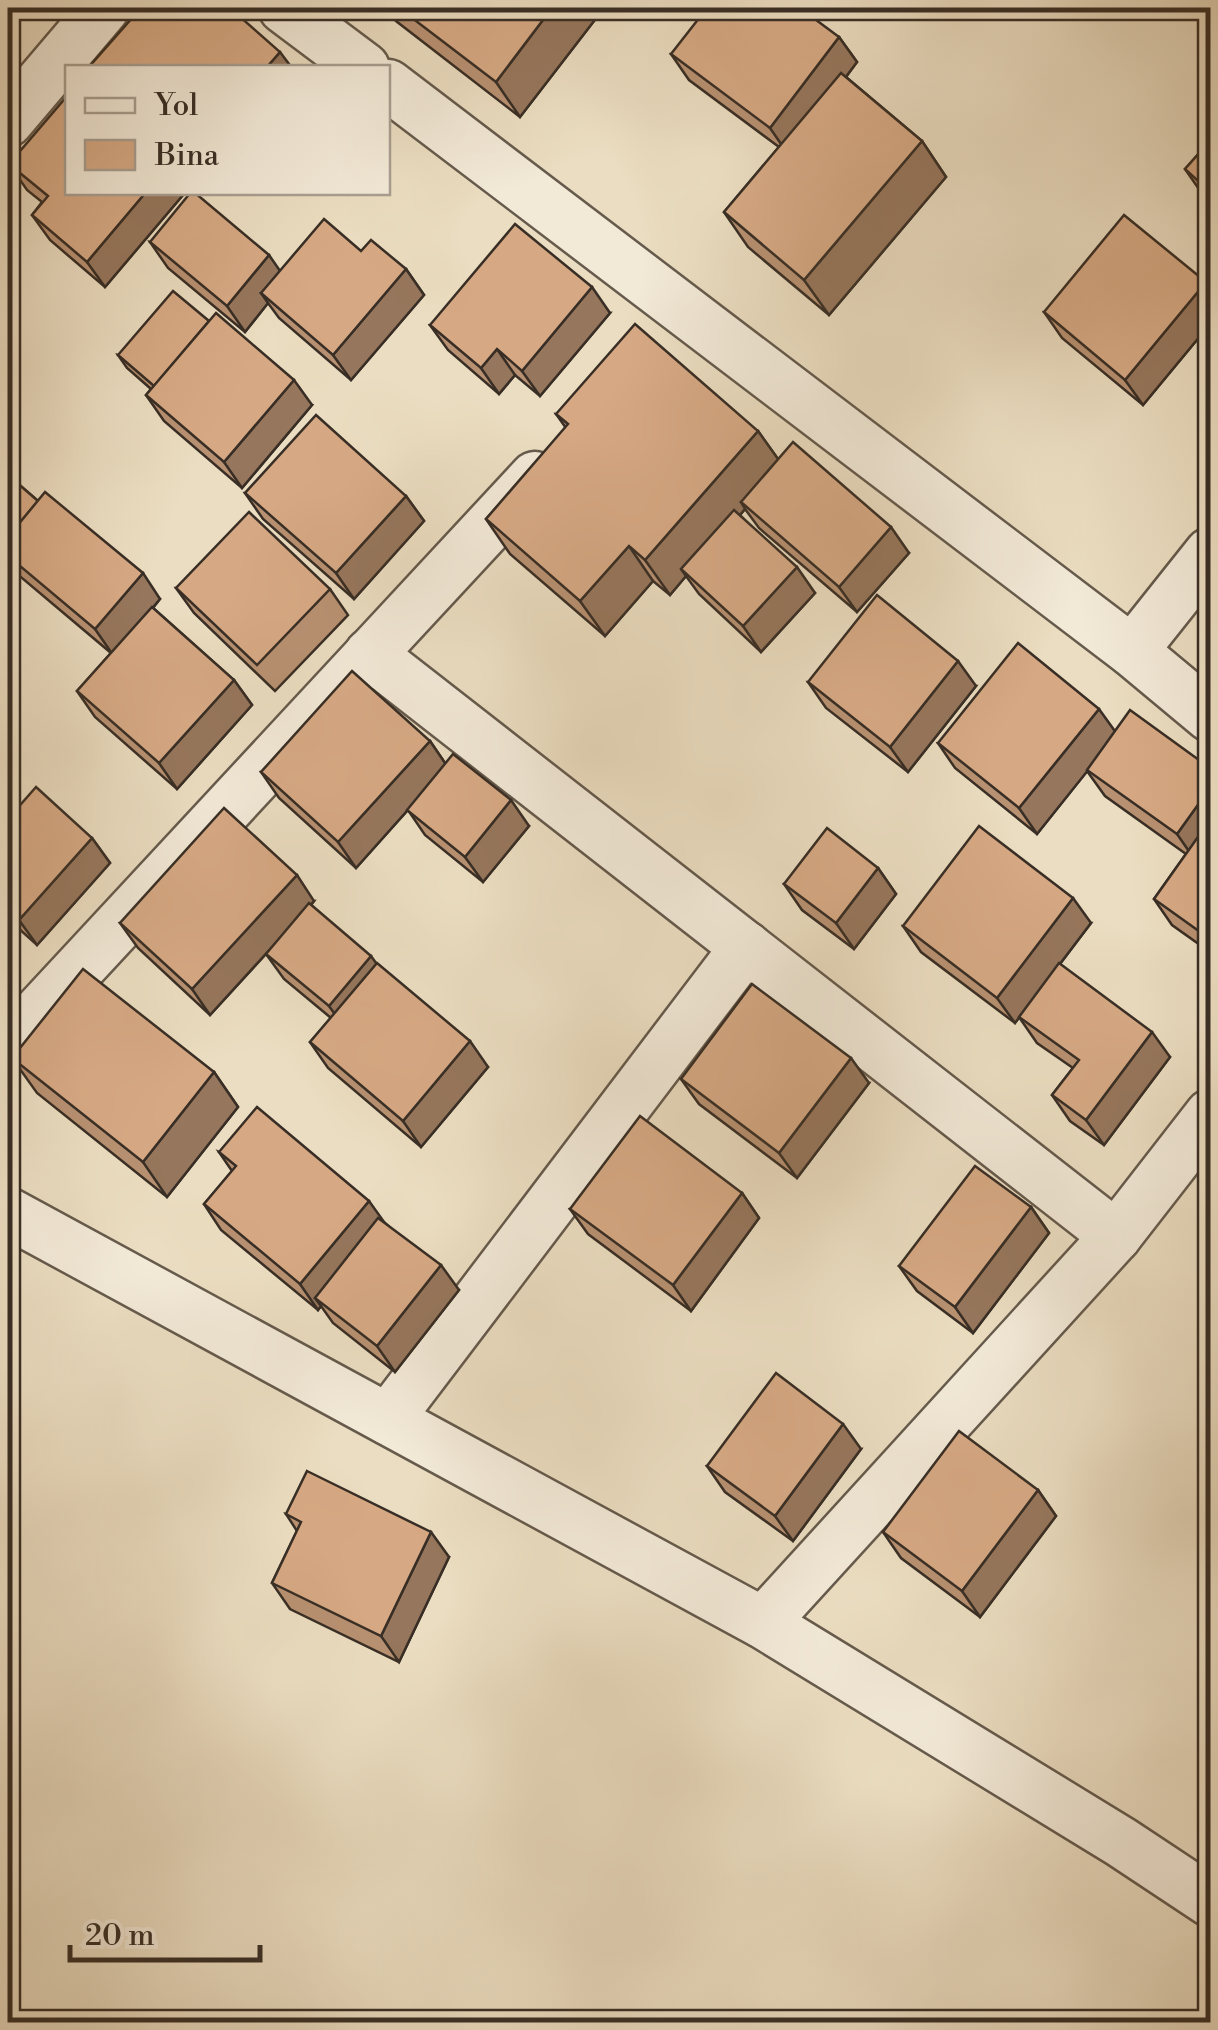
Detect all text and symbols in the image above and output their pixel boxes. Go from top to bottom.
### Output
legend [65,65,390,195]
text: Yol [153,87,198,125]
text: Bina [154,137,220,175]
scale bar [70,1900,260,1962]
text: 20 m [85,1917,154,1955]

